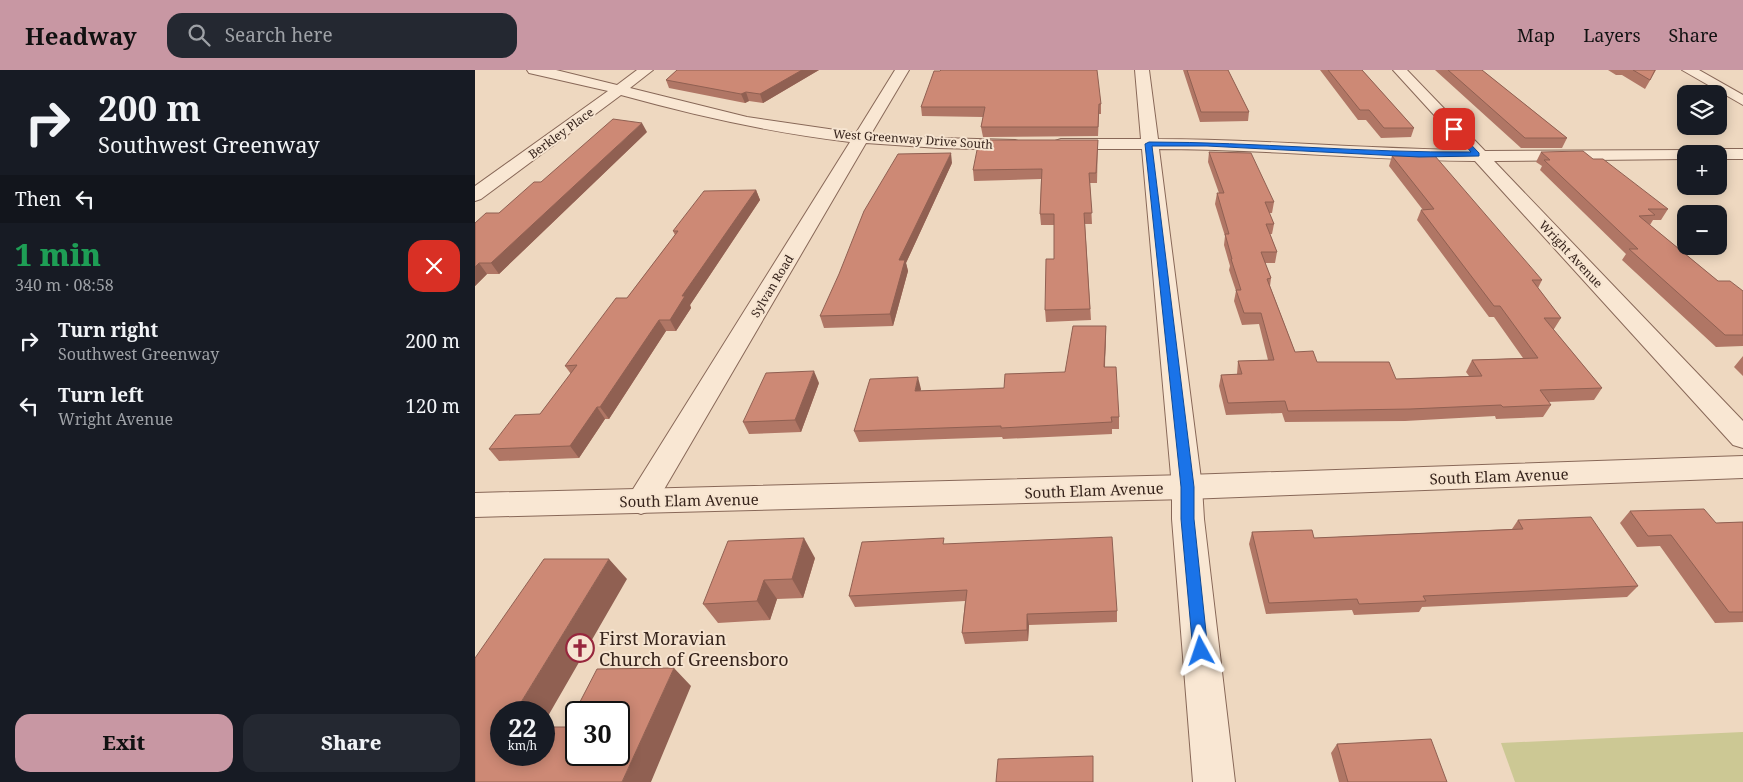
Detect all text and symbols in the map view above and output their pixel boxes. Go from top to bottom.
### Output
search box [167,13,517,58]
text: Headway [25,19,137,52]
icon: search [185,21,213,49]
text: Search here [225,22,333,48]
text: Map [1517,23,1555,47]
text: Layers [1583,23,1641,47]
text: Share [1669,23,1718,47]
text: 200 m [98,84,201,131]
map controls [1677,85,1727,255]
button: layers [1677,85,1727,135]
icon: right [15,90,80,155]
street label: Berkley Place [525,103,597,163]
pin [1433,108,1475,150]
icon: arrive [1440,115,1468,143]
street label: West Greenway Drive South [833,125,994,153]
text: Southwest Greenway [98,129,320,159]
button: + [1677,145,1727,195]
icon: left [71,185,99,213]
text: Then [15,186,61,212]
button: − [1677,205,1727,255]
street label: Wright Avenue [1535,217,1607,291]
text: 1 min [15,234,101,275]
button: close [408,240,460,292]
street label: Sylvan Road [747,251,798,320]
text: 340 m · 08:58 [15,274,114,296]
text: Turn right [58,317,158,343]
icon: right [15,327,43,355]
text: 200 m [405,328,460,354]
text: Southwest Greenway [58,343,219,365]
text: Turn left [58,382,144,408]
icon: left [15,392,43,420]
text: 120 m [405,393,460,419]
text: Wright Avenue [58,408,173,430]
street label: South Elam Avenue [1429,464,1569,488]
street label: South Elam Avenue [1024,478,1164,502]
street label: South Elam Avenue [619,489,759,511]
position arrow [1174,624,1226,676]
place label: First Moravian Church of Greensboro [599,626,789,671]
church icon: First Moravian Church of Greensboro [565,633,595,663]
speed limit sign: 30 [565,701,630,766]
text: 22 [508,710,537,744]
button: Exit [15,714,233,772]
button: Share [243,714,460,772]
text: km/h [508,737,537,754]

